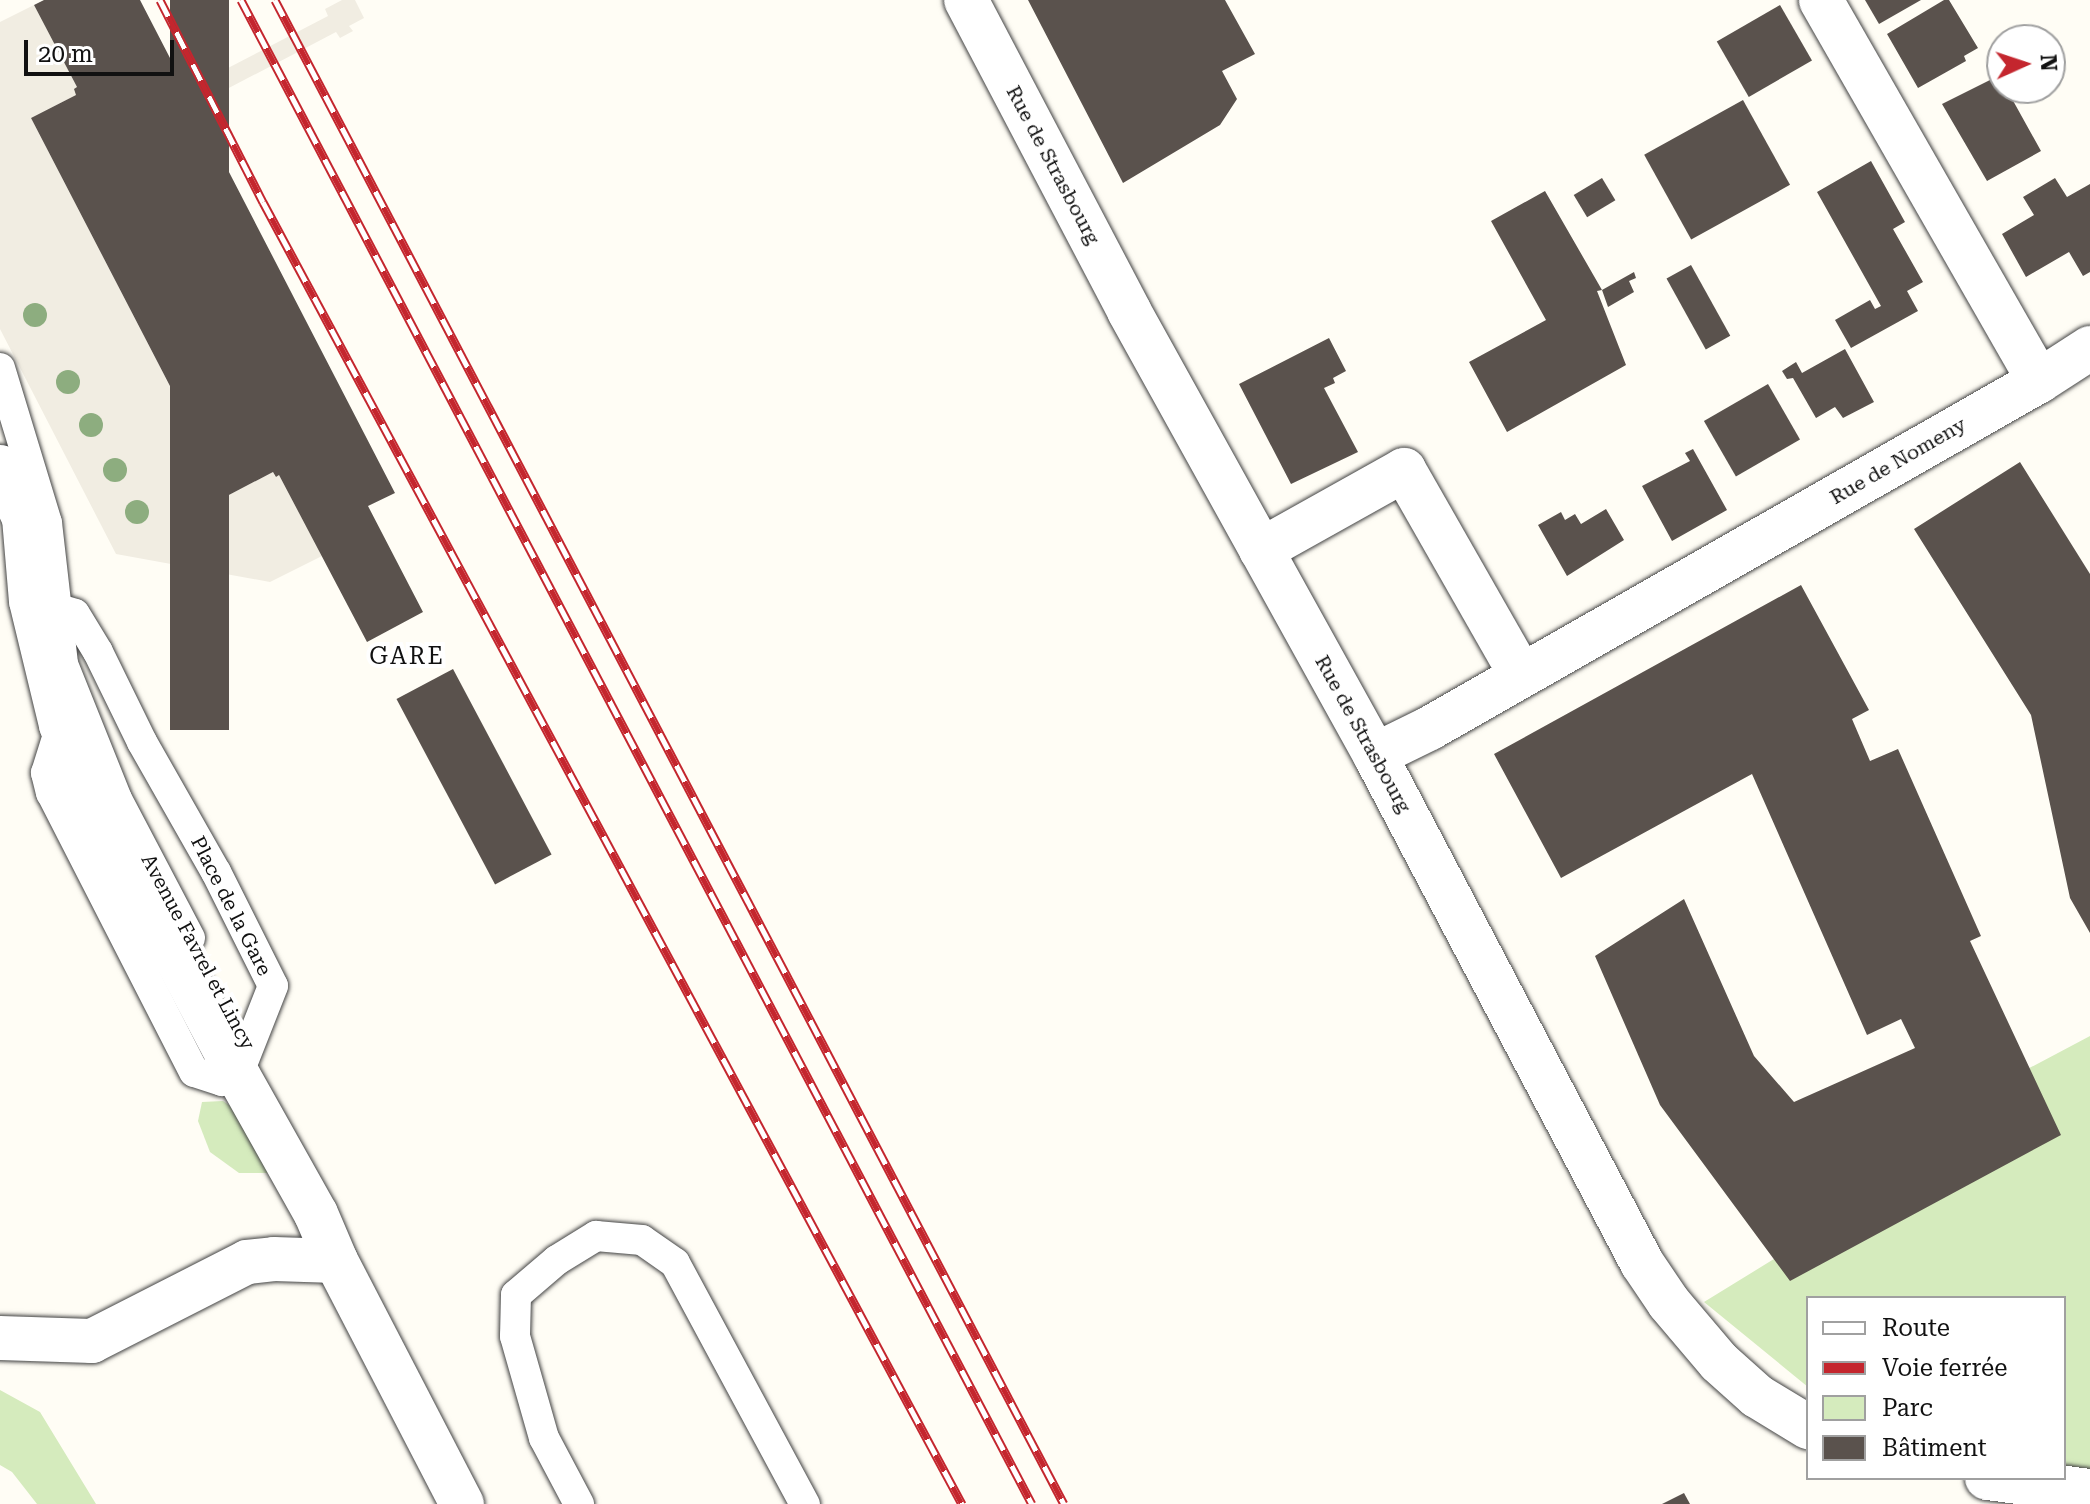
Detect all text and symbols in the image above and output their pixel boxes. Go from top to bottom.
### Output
scale bar [28,24,178,74]
north arrow [1986,24,2066,104]
text: 20 m [38,40,93,68]
text: N [2036,54,2061,72]
street label: Rue de Strasbourg [1001,82,1105,248]
street label: Rue de Nomeny [1826,412,1970,510]
district label: GARE [369,643,445,671]
street label: Rue de Strasbourg [1310,651,1416,817]
street label: Place de la Gare [185,832,277,980]
street label: Avenue Favrel et Lincy [136,850,260,1054]
legend [1806,1296,2066,1480]
text: Route [1882,1314,1950,1342]
text: Voie ferrée [1882,1354,2008,1382]
text: Parc [1882,1394,1933,1422]
text: Bâtiment [1882,1434,1987,1462]

